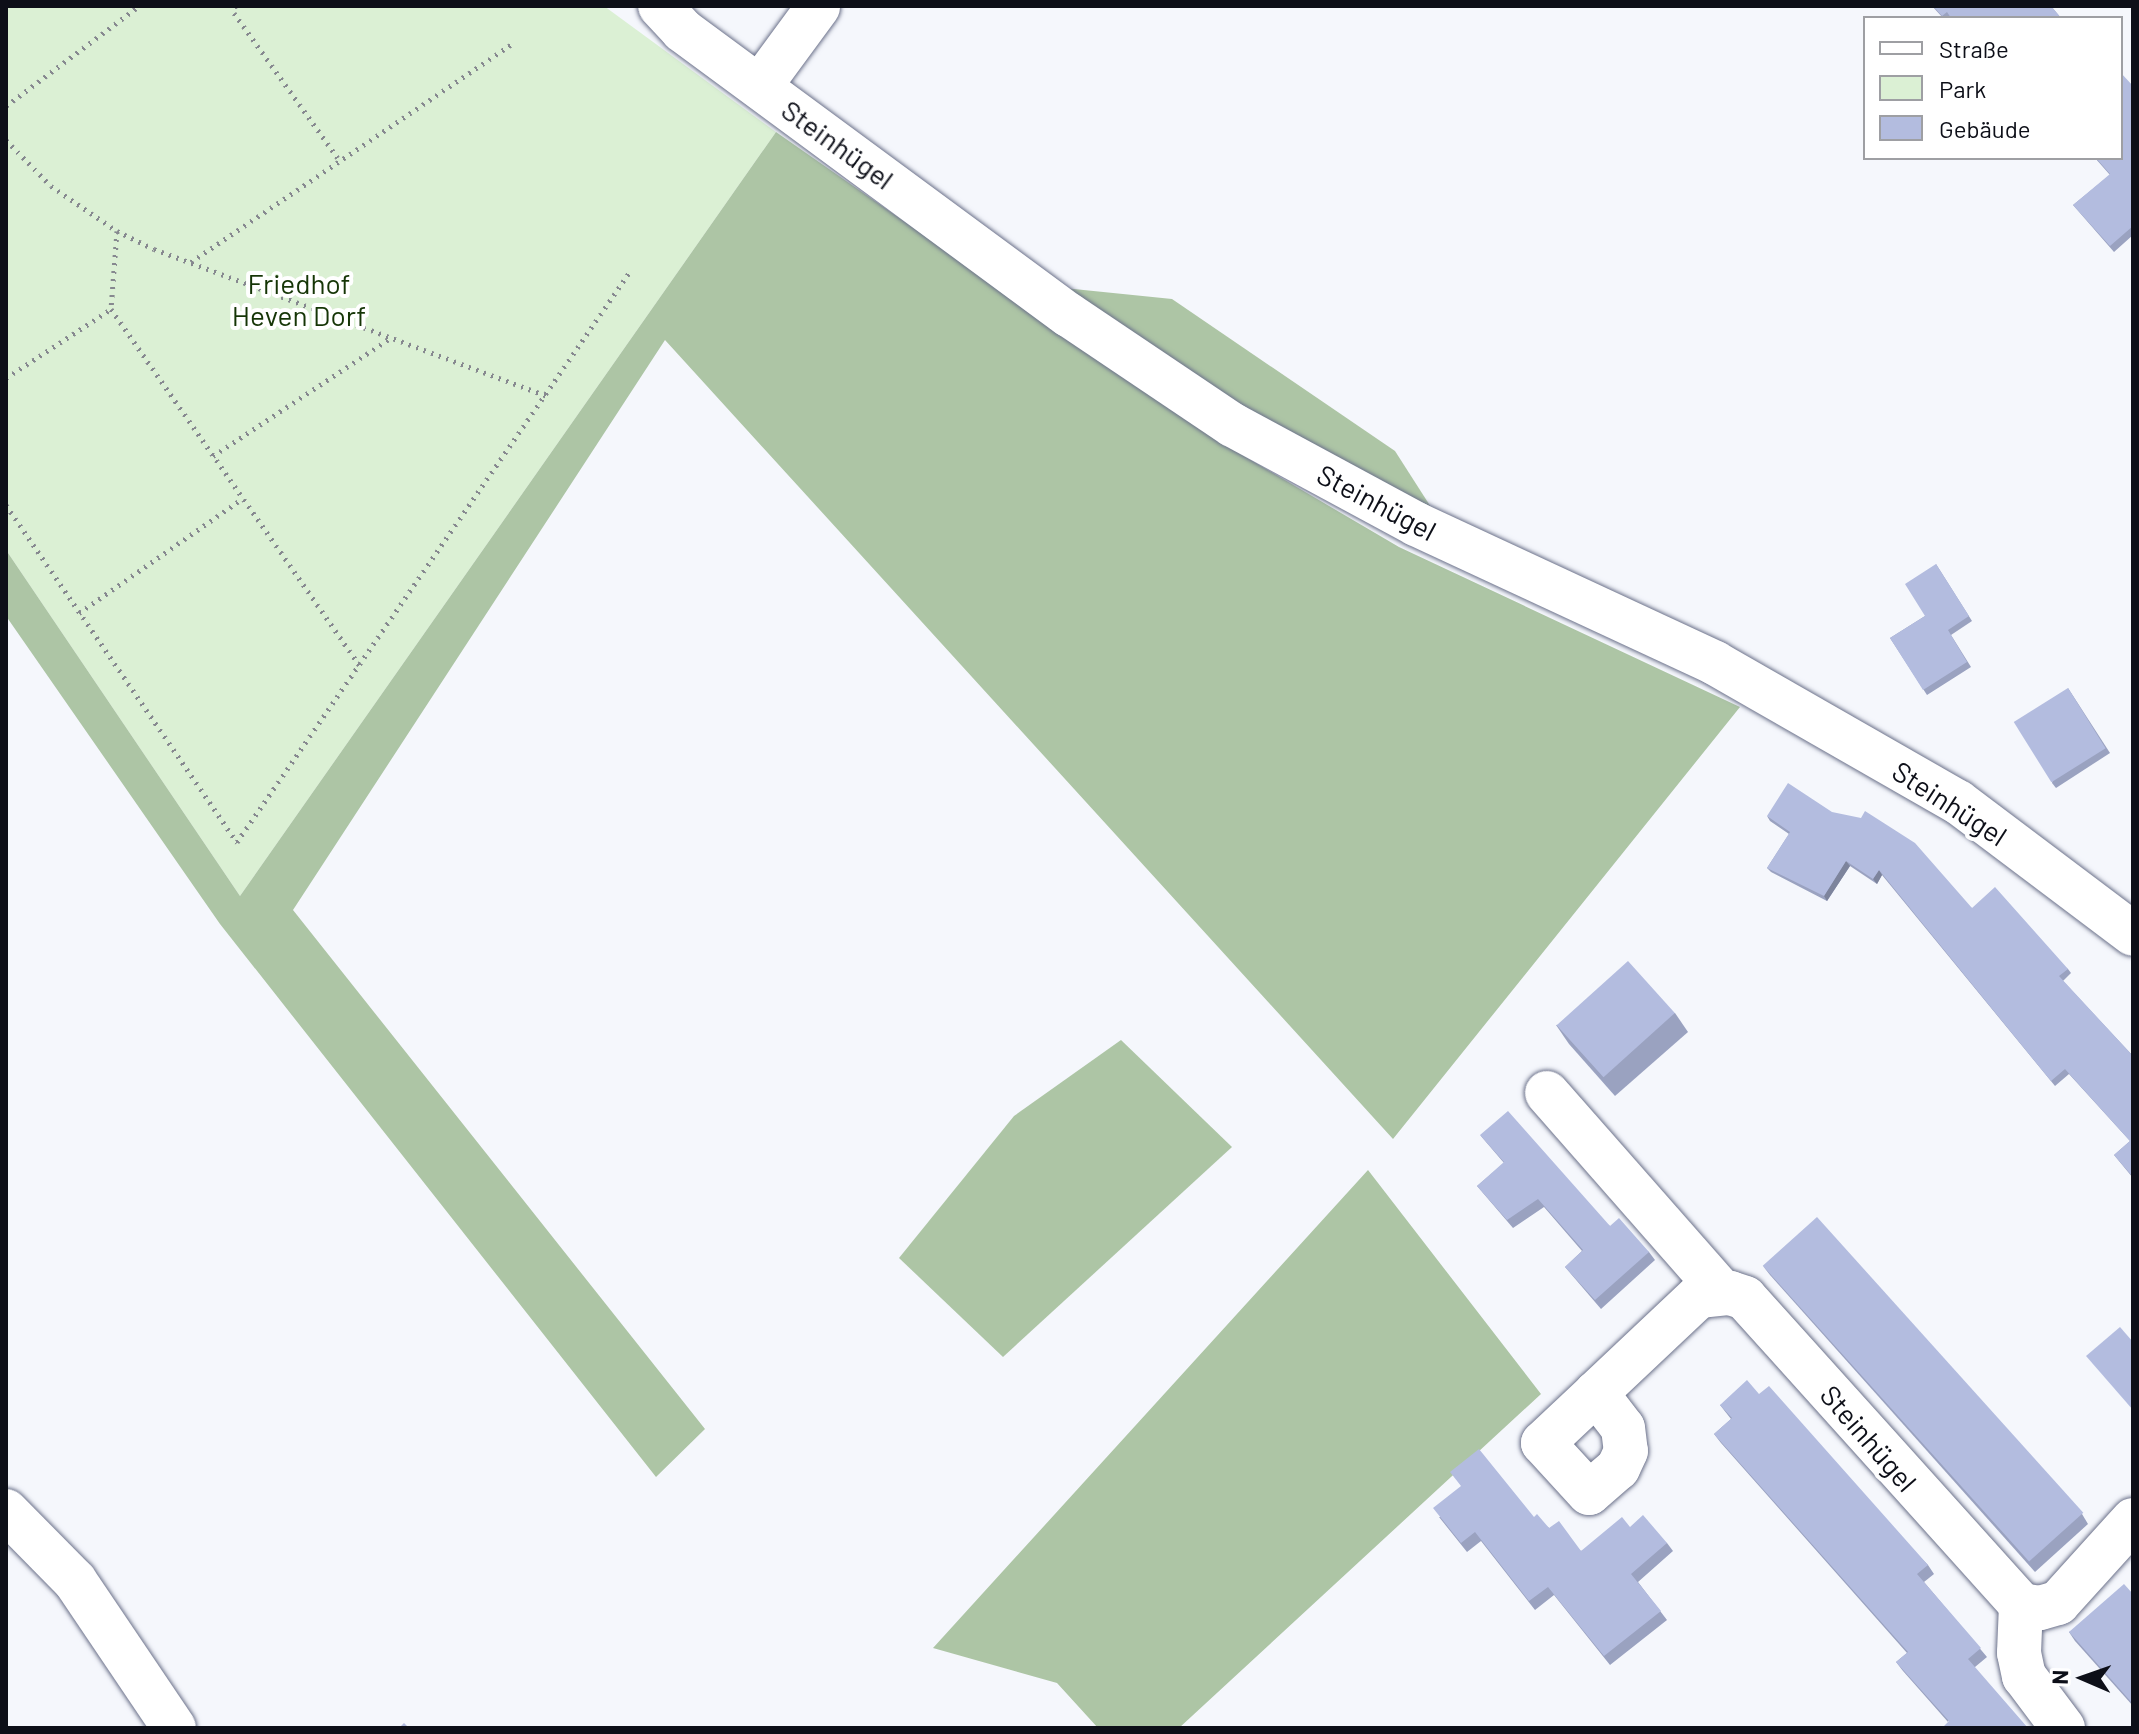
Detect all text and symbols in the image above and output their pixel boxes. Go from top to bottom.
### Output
legend [1863,16,2123,160]
text: Straße [1939,34,2009,63]
text: Park [1939,74,1986,103]
street label: Steinhügel [776,92,900,196]
text: Gebäude [1939,114,2031,143]
park label: Friedhof Heven Dorf [232,266,366,332]
street label: Steinhügel [1312,457,1442,547]
street label: Steinhügel [1886,754,2014,852]
street label: Steinhügel [1814,1378,1924,1498]
north arrow [2043,1638,2123,1718]
text: N [2046,1669,2072,1685]

